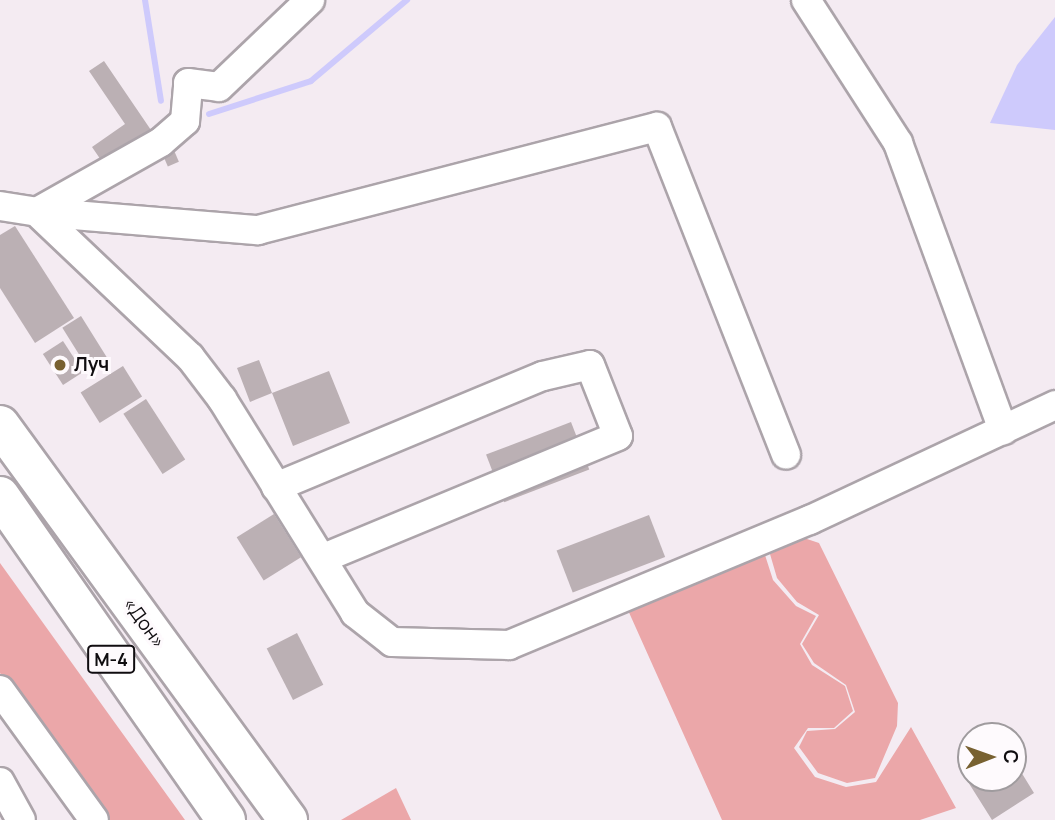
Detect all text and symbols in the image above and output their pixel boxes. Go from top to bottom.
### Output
place label: Луч [74,354,109,376]
marker: Луч [52,357,68,373]
street label: «Дон» [118,593,170,653]
road number: М-4 [86,644,136,674]
north arrow [957,722,1027,792]
text: С [998,749,1024,764]

